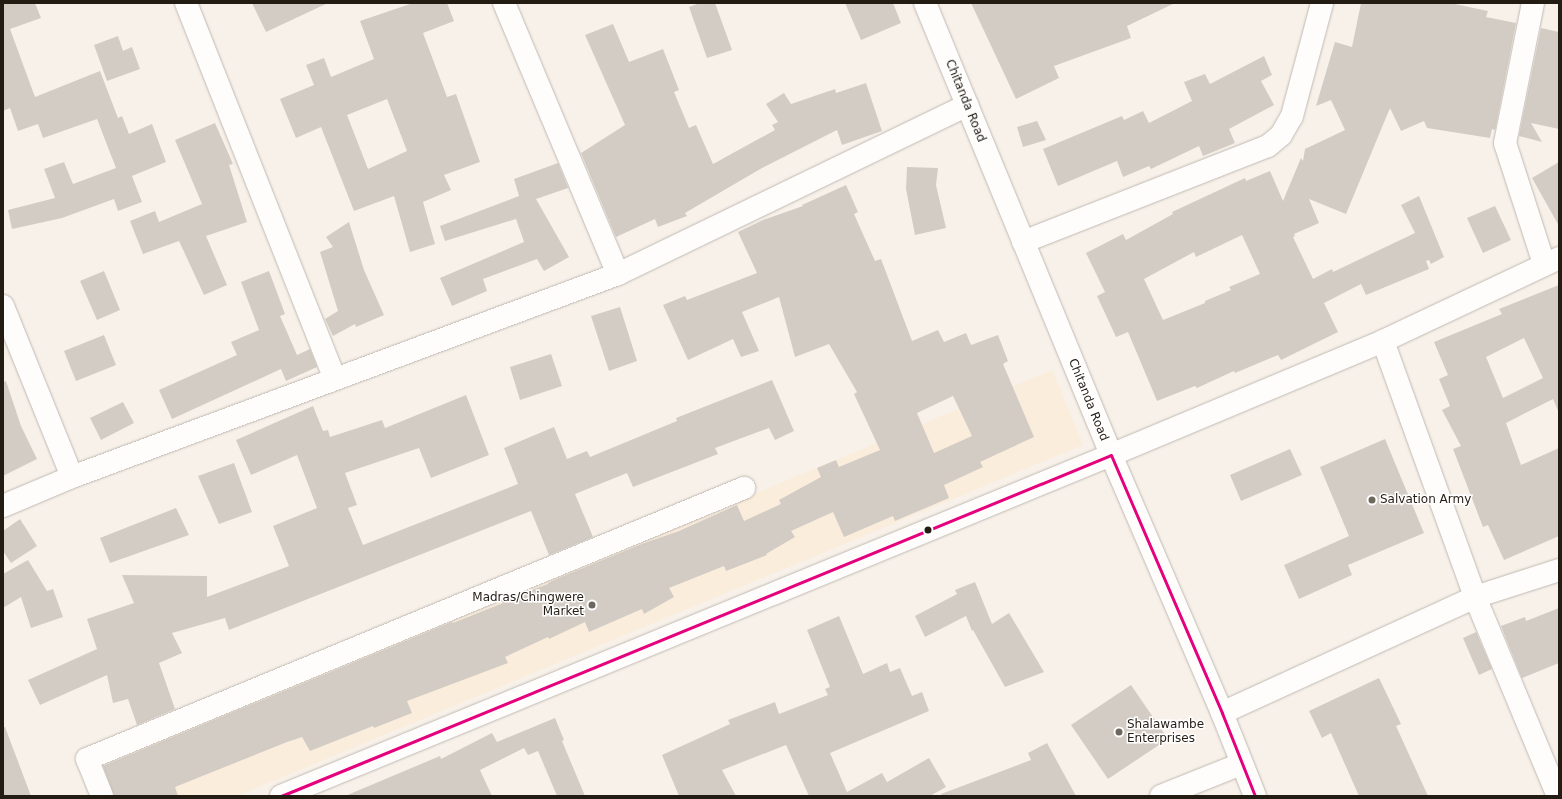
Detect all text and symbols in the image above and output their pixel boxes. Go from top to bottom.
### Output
street label: Chitanda Road [942,58,988,144]
street label: Chitanda Road [1065,357,1111,443]
place label: Salvation Army [1380,493,1471,507]
marker: Salvation Army [1367,495,1377,505]
unlabelled marker [923,525,933,535]
place label: Madras/Chingwere Market [472,591,584,619]
marker: Madras/Chingwere Market [587,600,597,610]
place label: Shalawambe Enterprises [1127,718,1204,746]
marker: Shalawambe Enterprises [1114,727,1124,737]

